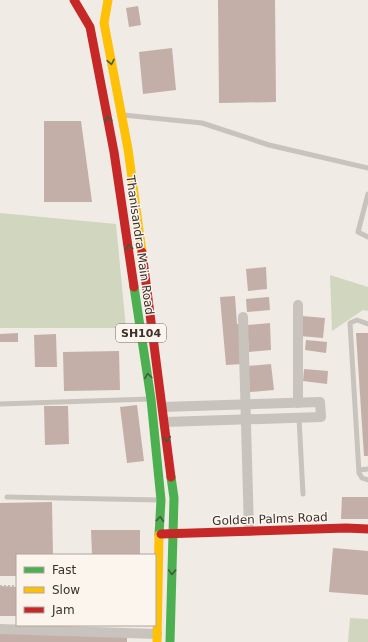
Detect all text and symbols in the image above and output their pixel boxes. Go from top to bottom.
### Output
one-way arrow [107,58,115,65]
one-way arrow [104,116,113,122]
street label: Thanisandra Main Road [123,173,157,316]
one-way arrow [125,244,134,250]
road number: SH104 [116,324,166,342]
one-way arrow [144,373,153,379]
one-way arrow [163,436,172,442]
street label: Golden Palms Road [212,510,328,528]
one-way arrow [155,516,164,522]
legend [16,554,156,626]
text: Fast [52,563,76,577]
one-way arrow [168,569,176,575]
text: Slow [52,583,80,597]
text: Jam [51,603,75,617]

